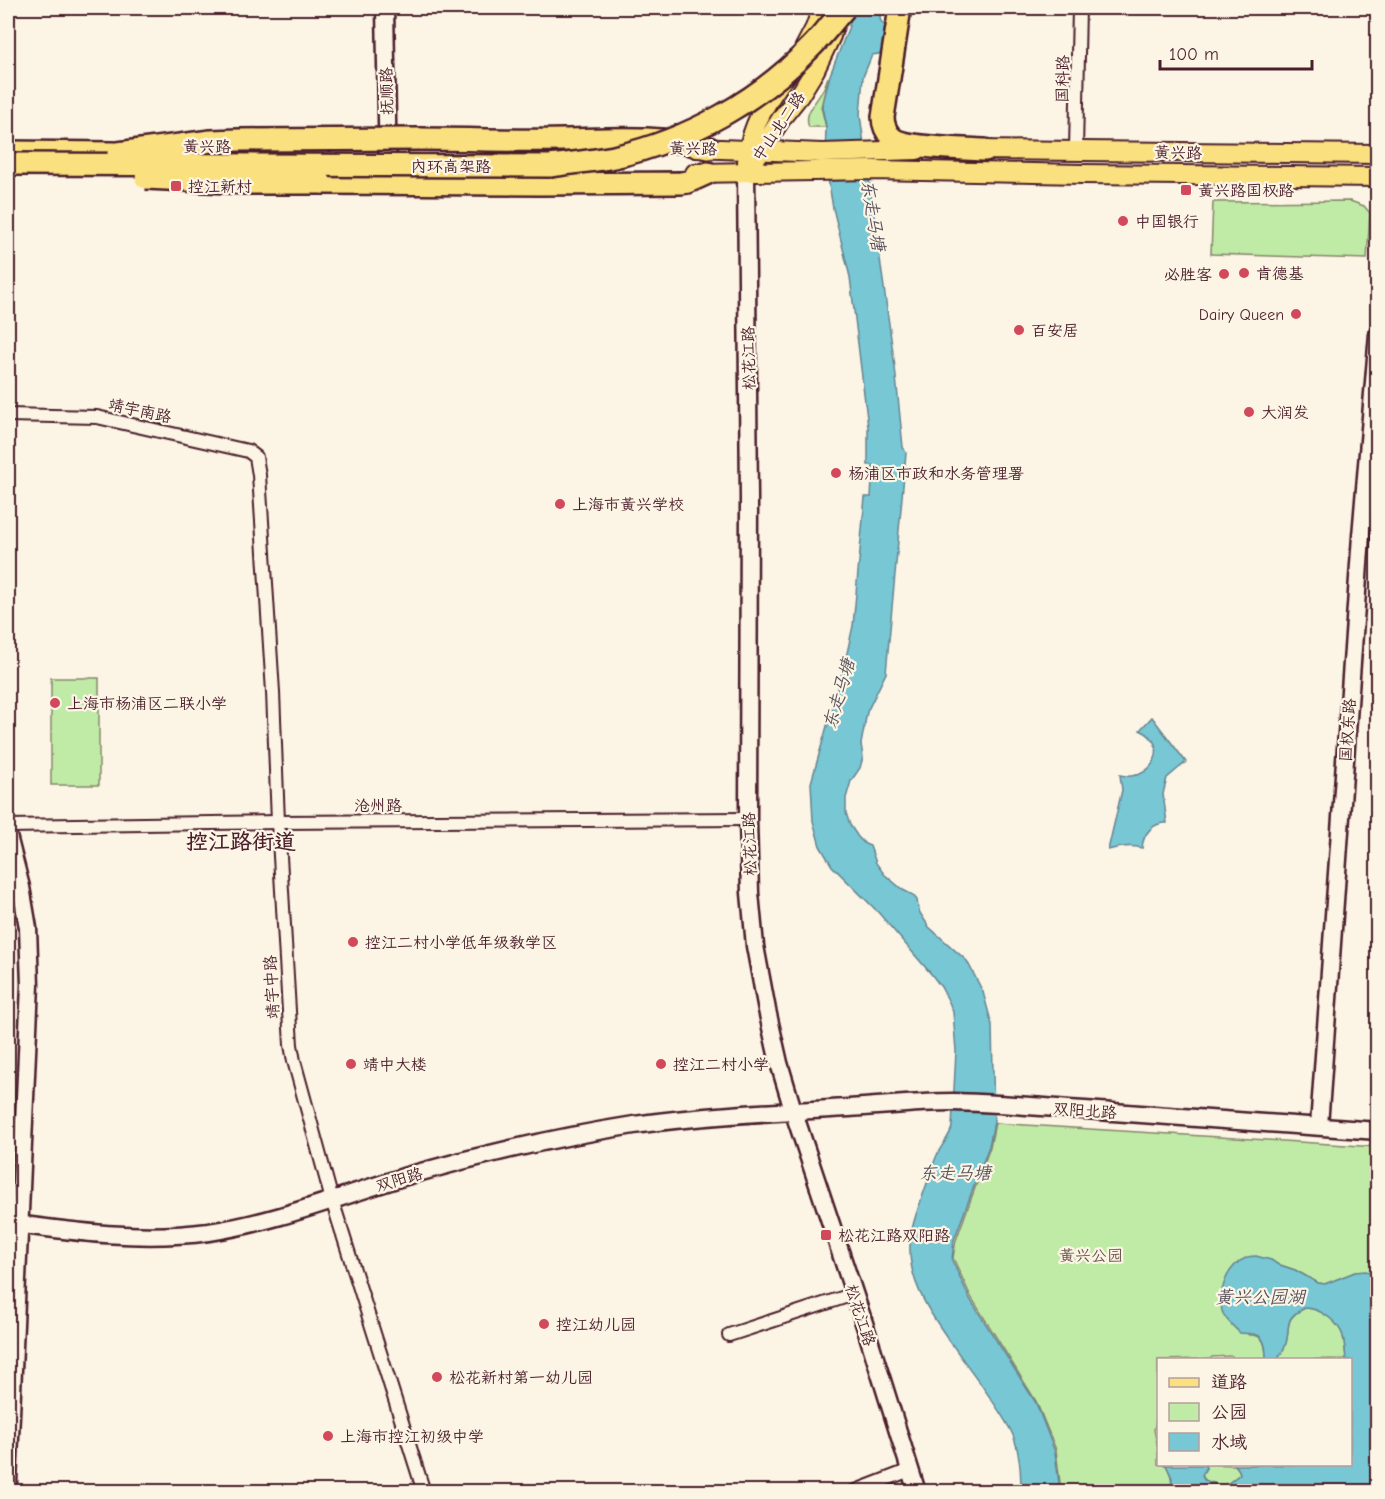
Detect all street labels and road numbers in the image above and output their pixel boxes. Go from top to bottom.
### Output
street label: 国科路 [1054,55,1072,103]
street label: 抚顺路 [378,67,396,115]
street label: 中山北二路 [749,88,809,165]
street label: 黄兴路 [183,138,231,156]
street label: 黄兴路 [669,140,717,158]
street label: 黄兴路 [1154,144,1202,162]
street label: 内环高架路 [411,158,491,176]
street label: 松花江路 [739,326,759,390]
street label: 靖宇南路 [107,396,173,426]
street label: 国权东路 [1337,698,1359,763]
street label: 沧州路 [354,797,402,815]
street label: 松花江路 [740,812,760,876]
street label: 靖宇中路 [261,955,283,1019]
street label: 双阳北路 [1052,1100,1117,1122]
street label: 双阳路 [374,1164,425,1196]
street label: 松花江路 [842,1282,878,1349]

